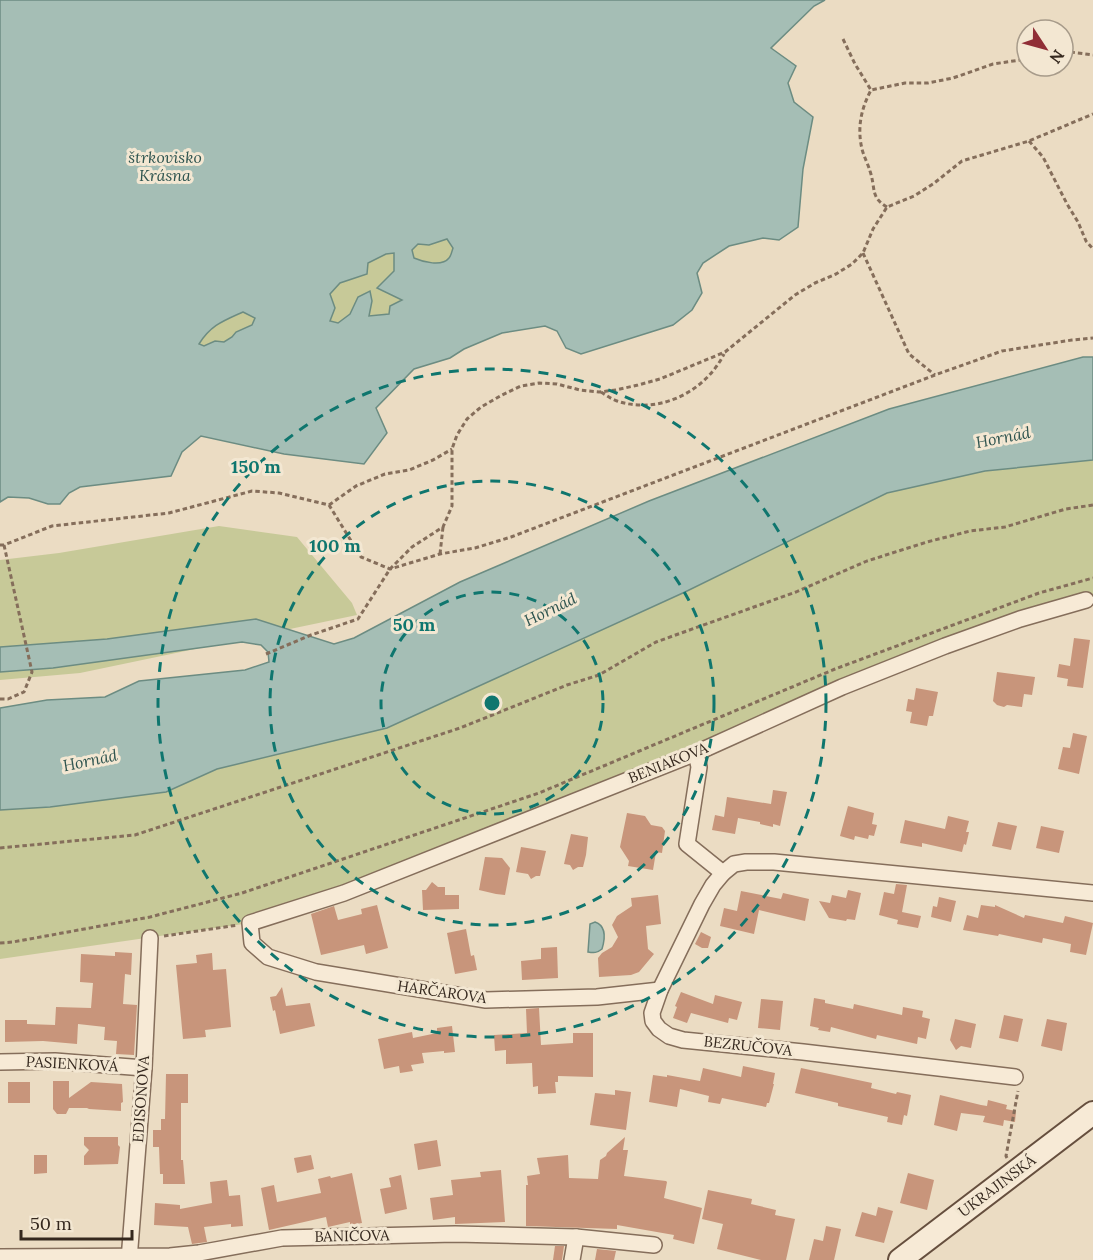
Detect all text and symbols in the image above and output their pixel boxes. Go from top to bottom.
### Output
north arrow [1015,18,1075,78]
text: N [1045,46,1069,68]
water label: štrkovisko Krásna [128,147,202,185]
water label: Hornád [974,422,1032,452]
text: 150 m [231,455,281,478]
text: 100 m [309,534,361,557]
water label: Hornád [521,588,579,630]
text: 50 m [393,613,436,636]
centre of rings [482,693,502,713]
street label: BENIAKOVA [625,738,711,787]
water label: Hornád [61,744,119,776]
street label: HARČAROVA [396,976,489,1007]
street label: BEZRUČOVA [703,1031,794,1060]
street label: PASIENKOVÁ [25,1052,119,1075]
street label: EDISONOVA [128,1054,153,1143]
street label: UKRAJINSKÁ [954,1150,1040,1221]
scale bar [21,1203,132,1241]
text: 50 m [30,1212,72,1235]
street label: BANIČOVA [314,1225,390,1246]

